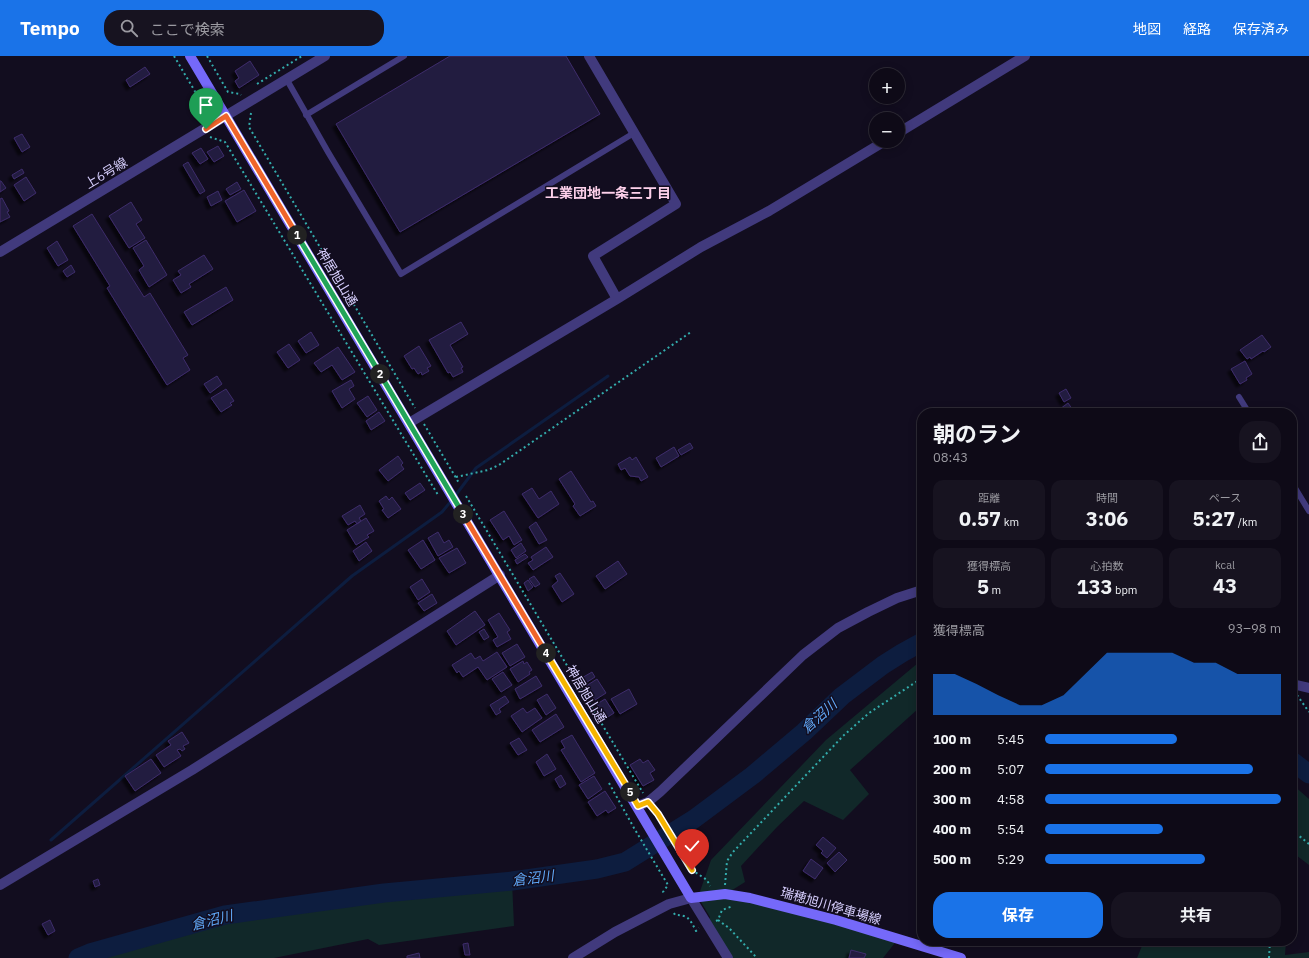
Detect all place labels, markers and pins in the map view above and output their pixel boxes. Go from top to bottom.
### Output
pin [189,88,223,129]
pin: 1 [287,225,307,245]
pin: 2 [370,364,390,384]
pin: 3 [453,504,473,524]
pin: 4 [536,643,556,663]
pin: 5 [620,782,640,802]
pin [675,829,709,870]

